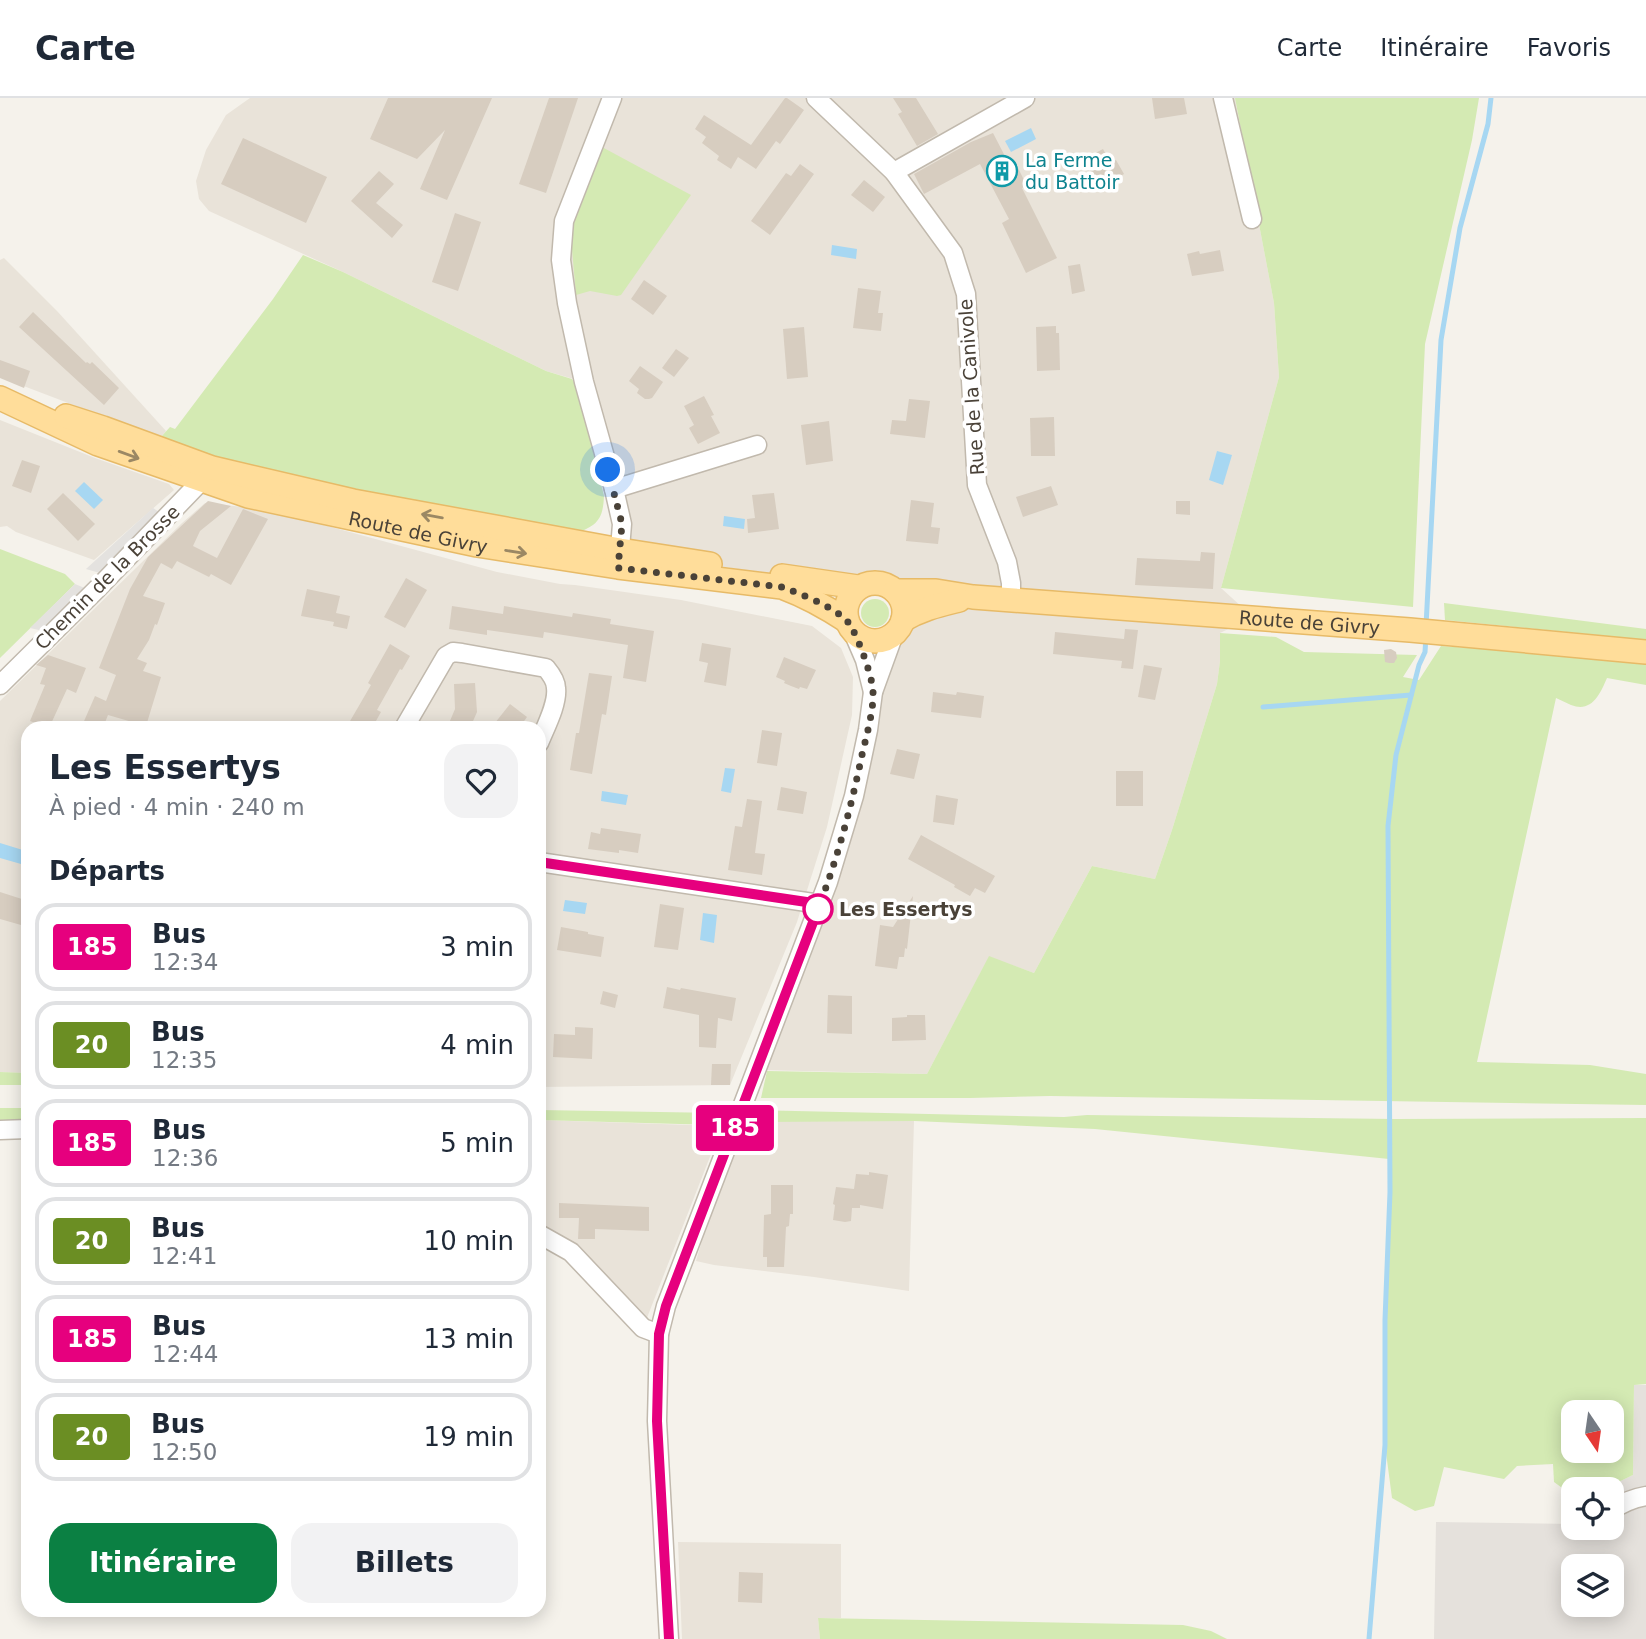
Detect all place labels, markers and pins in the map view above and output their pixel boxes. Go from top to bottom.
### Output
place label: La Ferme du Battoir [1025,149,1120,193]
building icon: La Ferme du Battoir [985,154,1019,188]
marker: Les Essertys [803,894,833,924]
place label: Les Essertys [839,898,973,920]

